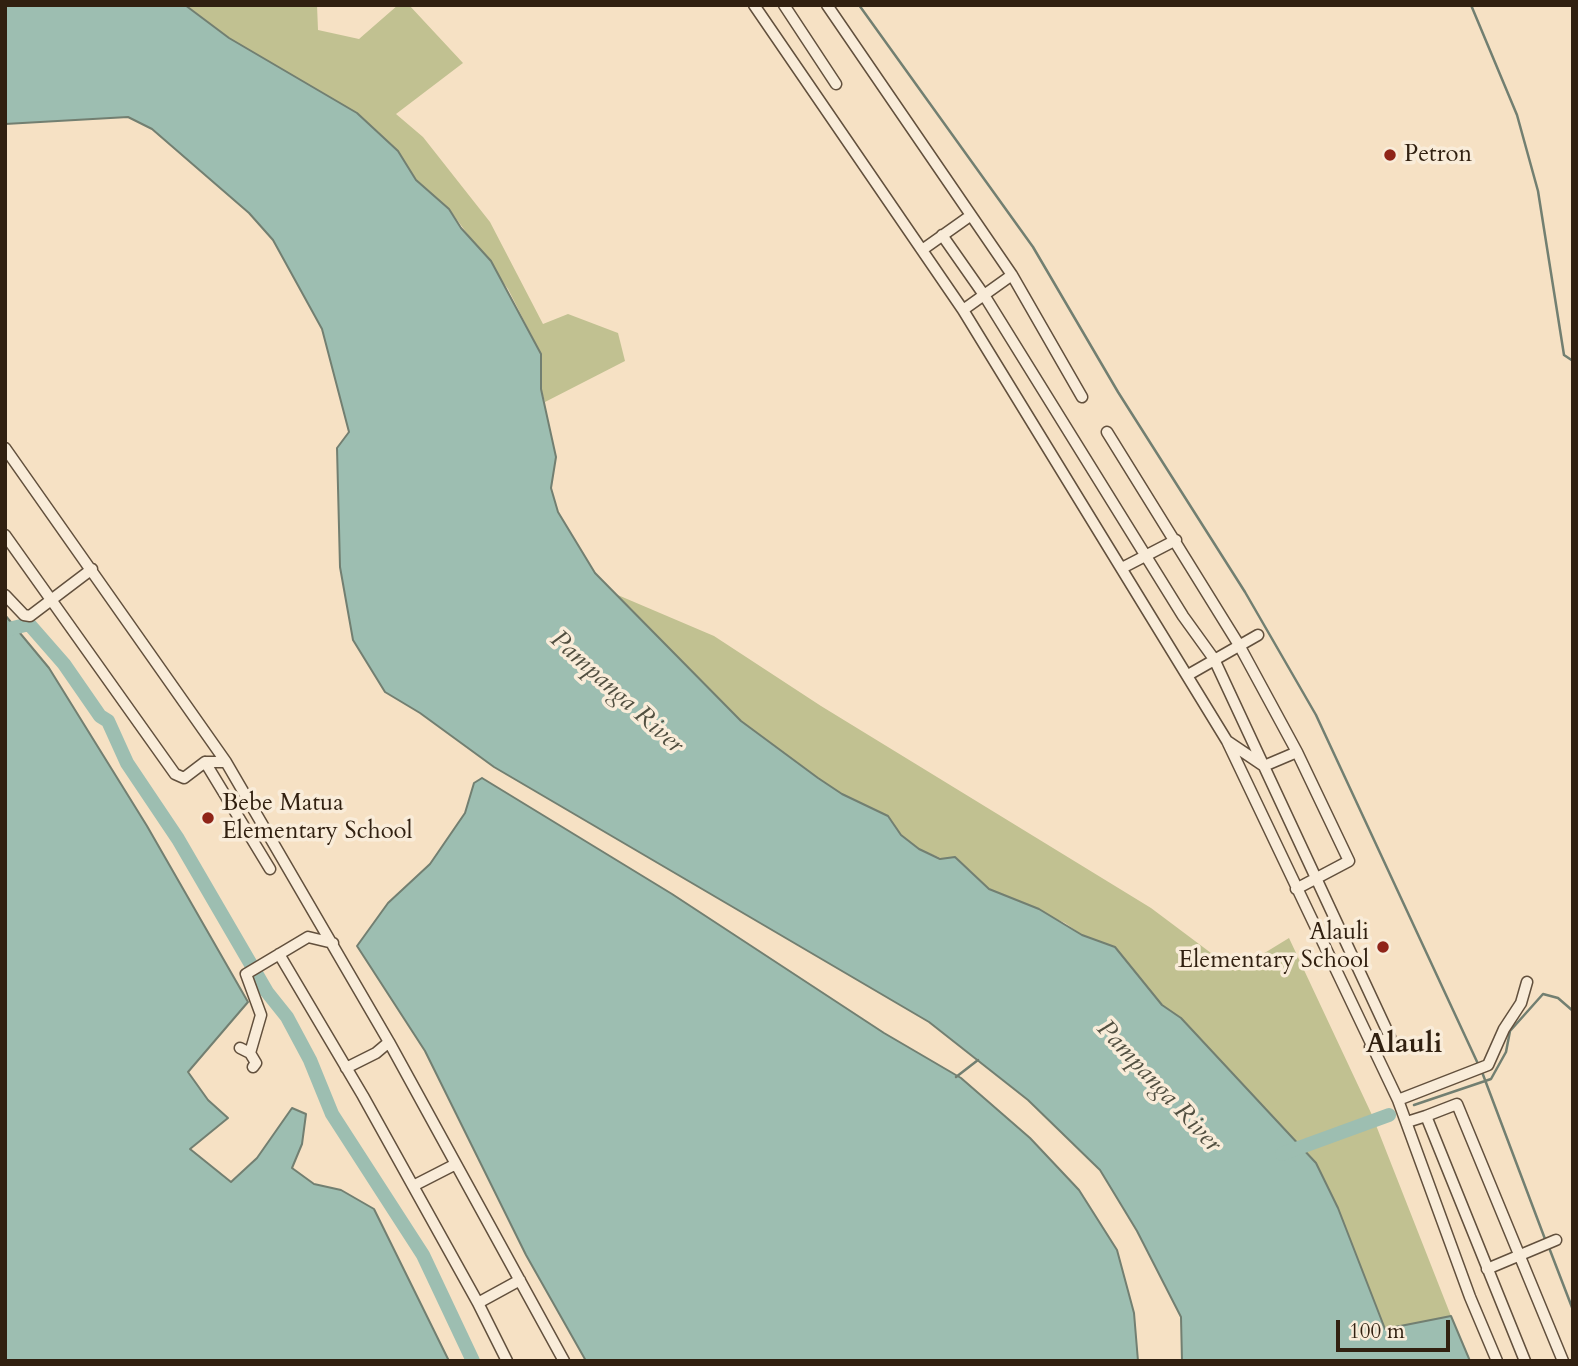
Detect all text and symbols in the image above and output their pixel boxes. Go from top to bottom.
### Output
place label: Petron [1404,141,1472,169]
marker: Petron [1382,147,1398,163]
water label: Pampanga River [543,625,689,761]
place label: Bebe Matua Elementary School [222,790,413,846]
marker: Bebe Matua Elementary School [200,810,216,826]
place label: Alauli Elementary School [1178,919,1369,975]
marker: Alauli Elementary School [1375,939,1391,955]
water label: Pampanga River [1089,1015,1227,1159]
district label: Alauli [1366,1029,1442,1063]
scale bar [1340,1306,1454,1350]
text: 100 m [1349,1317,1405,1346]

